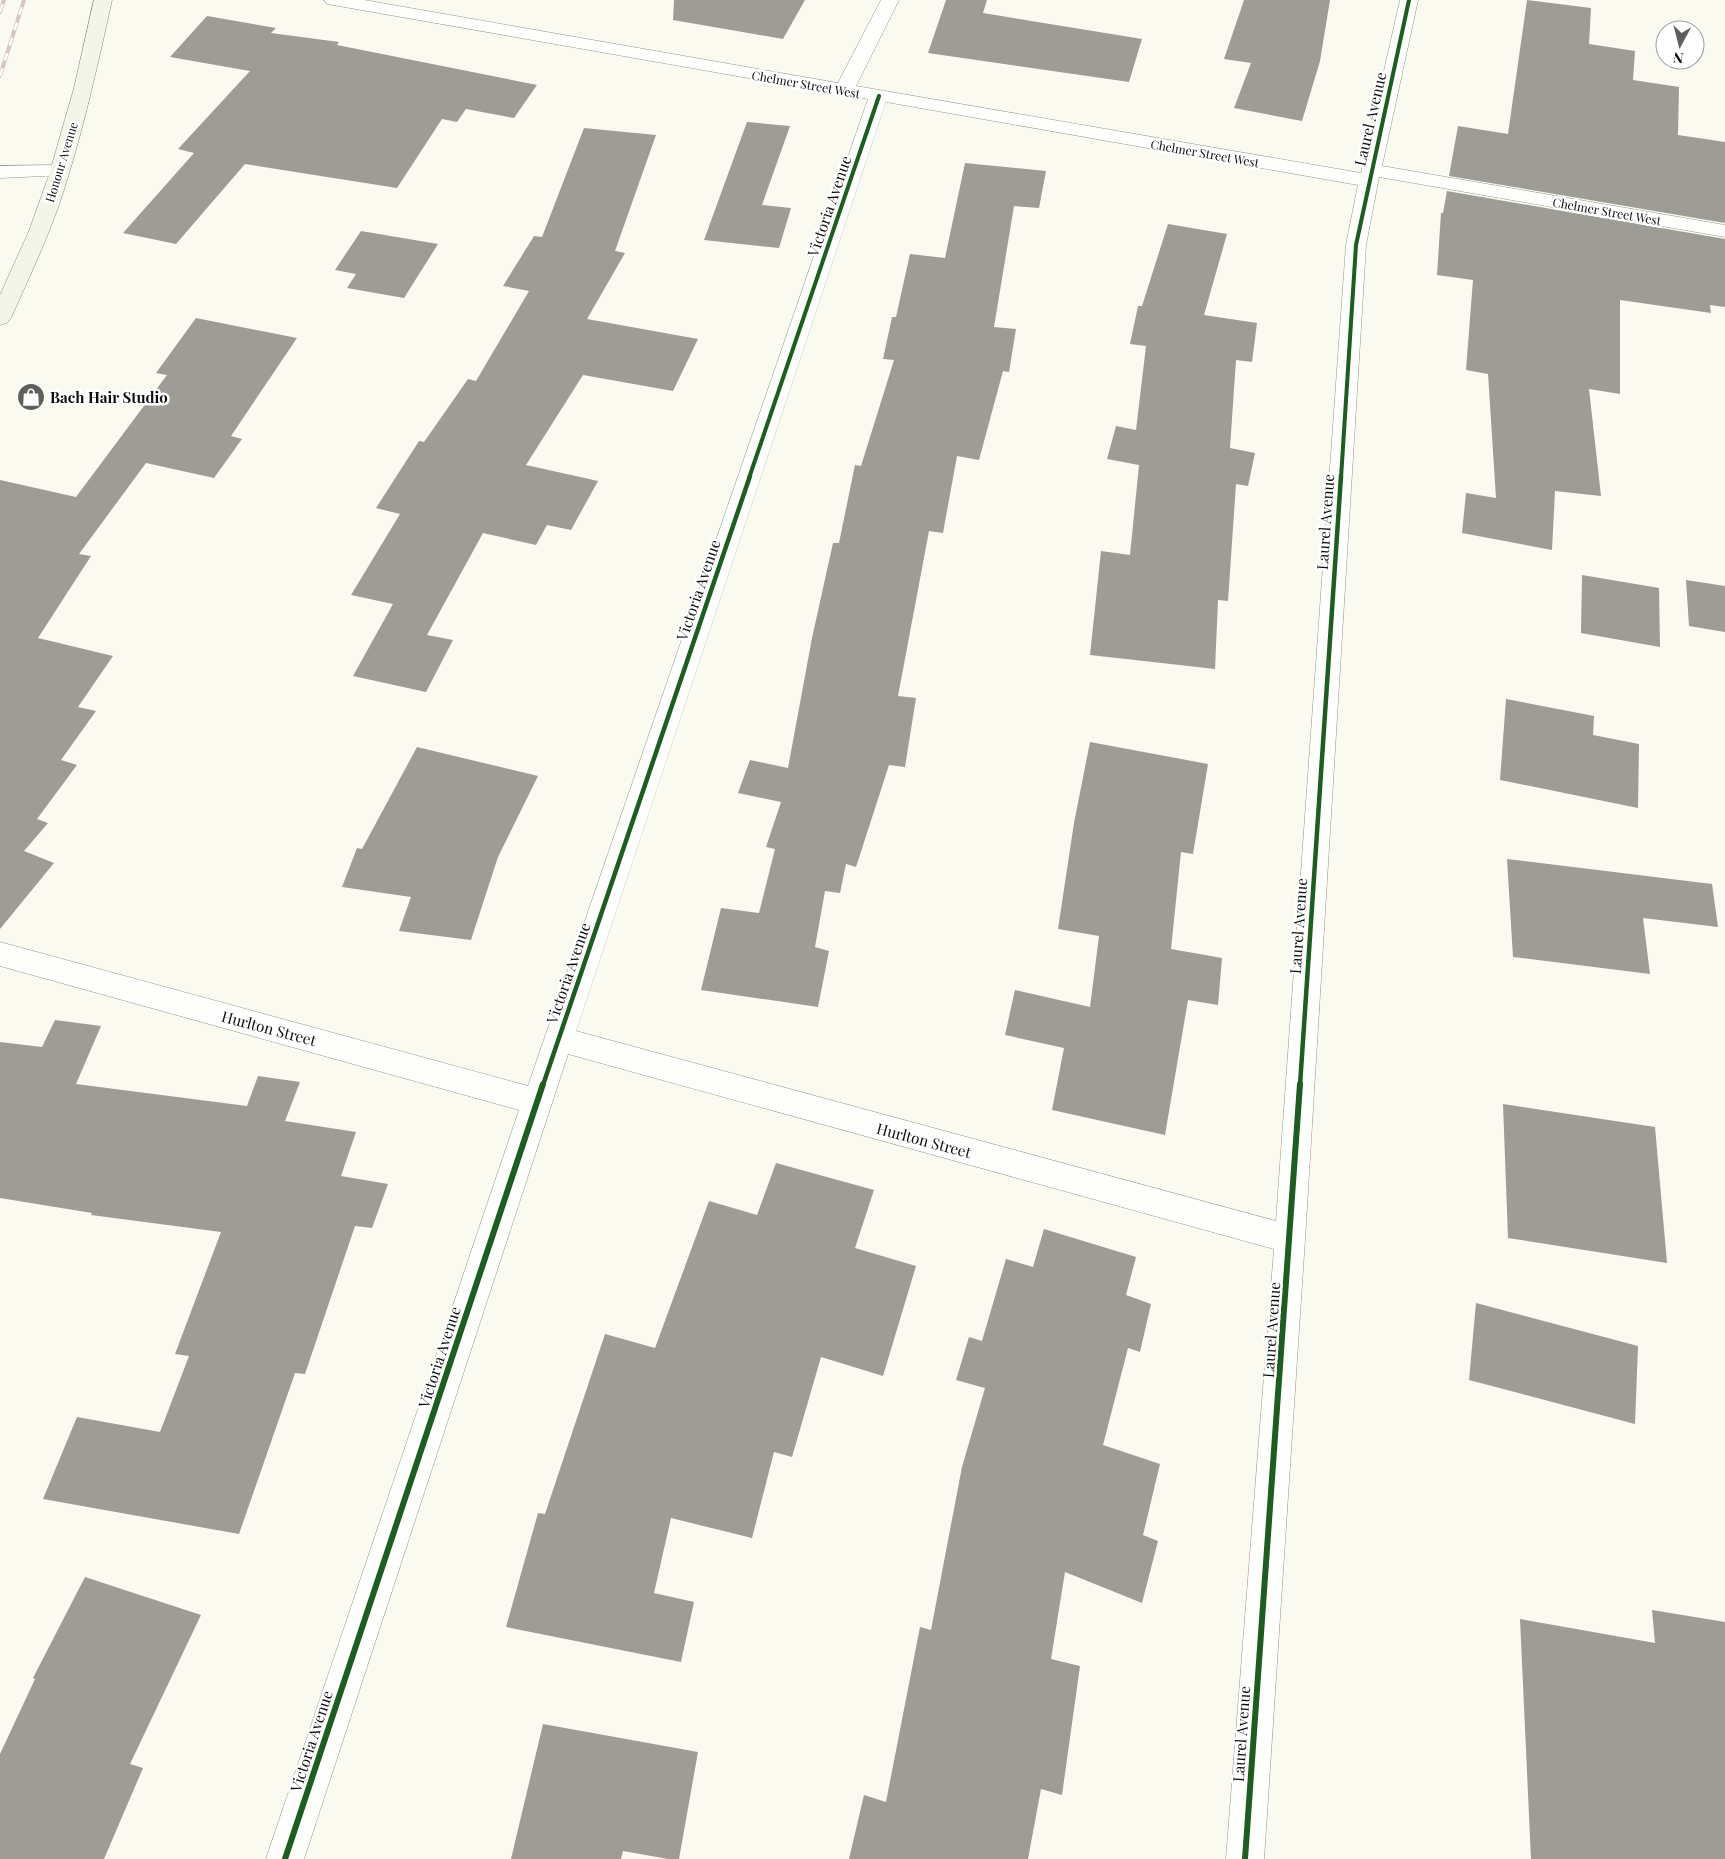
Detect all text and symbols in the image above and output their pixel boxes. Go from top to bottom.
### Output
north arrow [1655,20,1705,70]
text: N [1672,48,1685,68]
street label: Chelmer Street West [750,67,862,102]
street label: Laurel Avenue [1349,70,1391,168]
street label: Honour Avenue [41,120,81,204]
street label: Chelmer Street West [1149,136,1261,171]
street label: Victoria Avenue [802,153,856,260]
street label: Chelmer Street West [1551,194,1663,229]
shop icon: Bach Hair Studio [16,382,46,412]
place label: Bach Hair Studio [50,387,168,407]
street label: Laurel Avenue [1312,473,1338,571]
street label: Victoria Avenue [671,537,725,644]
street label: Laurel Avenue [1285,877,1311,975]
street label: Victoria Avenue [541,920,595,1027]
street label: Hurlton Street [220,1006,319,1050]
street label: Hurlton Street [875,1118,974,1162]
street label: Laurel Avenue [1258,1281,1284,1379]
street label: Victoria Avenue [413,1304,465,1411]
street label: Laurel Avenue [1228,1685,1254,1783]
street label: Victoria Avenue [285,1688,337,1795]

